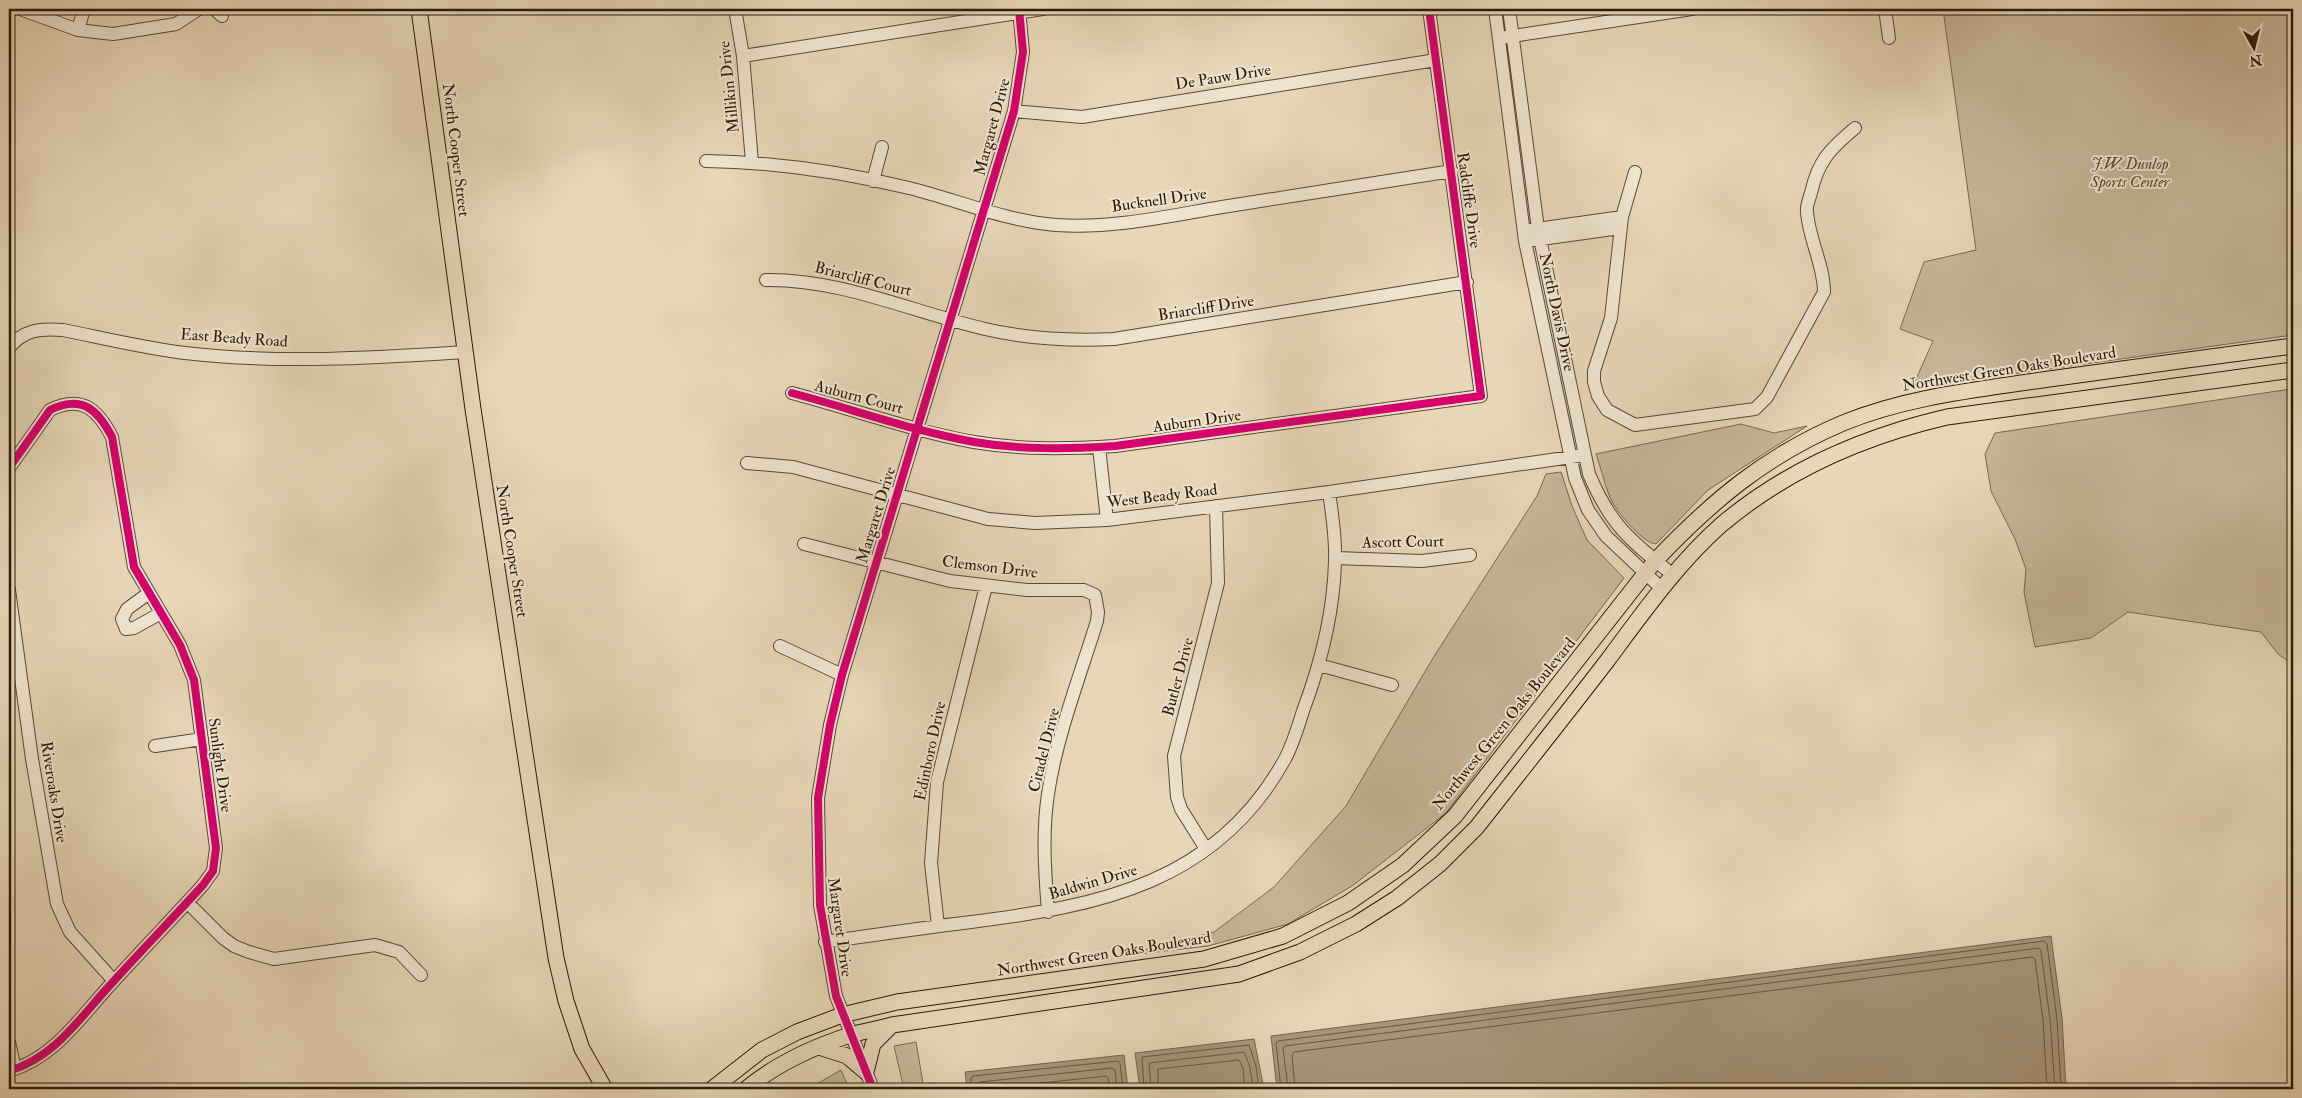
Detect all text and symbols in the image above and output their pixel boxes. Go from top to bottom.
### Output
north arrow [2230,22,2280,72]
street label: Millikin Drive [714,40,744,134]
text: N [2248,51,2264,70]
street label: De Pauw Drive [1174,60,1273,94]
street label: Margaret Drive [969,76,1015,178]
street label: North Cooper Street [437,82,474,218]
street label: Radcliffe Drive [1452,151,1486,249]
park label: J.W. Dunlop Sports Center [2090,154,2171,192]
street label: Bucknell Drive [1110,183,1208,217]
street label: North Davis Drive [1535,251,1579,373]
street label: Briarcliff Court [812,257,914,301]
street label: Briarcliff Drive [1157,290,1256,325]
street label: East Beady Road [180,324,288,352]
street label: Northwest Green Oaks Boulevard [1901,342,2117,396]
street label: Auburn Court [812,375,905,418]
street label: Auburn Drive [1151,405,1243,437]
street label: Margaret Drive [852,464,900,566]
street label: West Beady Road [1105,479,1218,513]
street label: North Cooper Street [491,483,532,619]
street label: Ascott Court [1361,531,1444,553]
street label: Clemson Drive [941,551,1039,583]
street label: Northwest Green Oaks Boulevard [1428,634,1580,814]
street label: Butler Drive [1158,635,1198,719]
street label: Edinboro Drive [910,699,950,802]
street label: Citadel Drive [1024,705,1064,794]
street label: Sunlight Drive [203,717,237,814]
street label: Riveroaks Drive [36,740,72,844]
street label: Baldwin Drive [1046,860,1140,904]
street label: Margaret Drive [823,876,857,978]
street label: Northwest Green Oaks Boulevard [996,927,1212,981]

